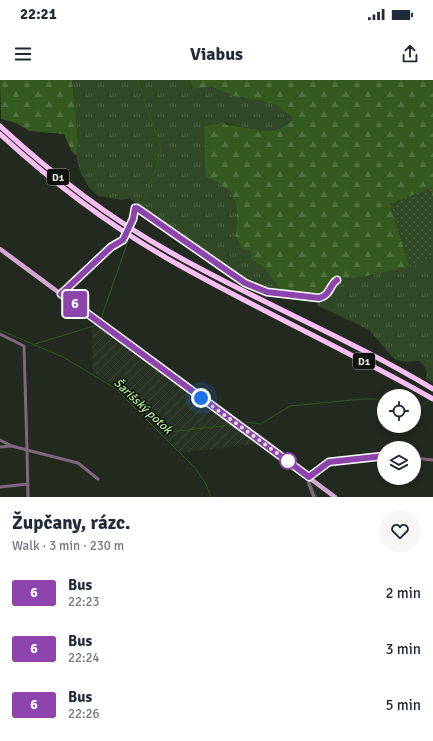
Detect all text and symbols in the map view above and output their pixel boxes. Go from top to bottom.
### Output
text: 22:21 [20,5,57,23]
icon: menu [12,43,34,65]
text: Viabus [190,43,243,65]
icon: share [399,43,421,65]
road number: D1 [47,169,69,185]
line badge: 6 [62,291,88,317]
text: 6 [71,295,79,312]
road number: D1 [353,353,375,369]
water label: Šarišský potok [110,376,176,438]
your location [191,388,211,408]
map controls [377,389,421,485]
button: locate [377,389,421,433]
button: layers [377,441,421,485]
unlabelled marker [279,452,297,470]
button: heart [379,510,421,552]
text: Župčany, rázc. [12,511,130,535]
text: Walk · 3 min · 230 m [12,538,124,554]
text: Bus [68,576,92,594]
text: 6 [30,584,38,601]
text: 2 min [385,584,421,602]
text: 22:23 [68,594,100,610]
text: Bus [68,632,92,650]
text: 6 [30,640,38,657]
text: 3 min [385,640,421,658]
text: 22:24 [68,650,100,666]
text: Bus [68,688,92,706]
text: 6 [30,696,38,713]
text: 5 min [385,696,421,714]
text: 22:26 [68,706,100,722]

